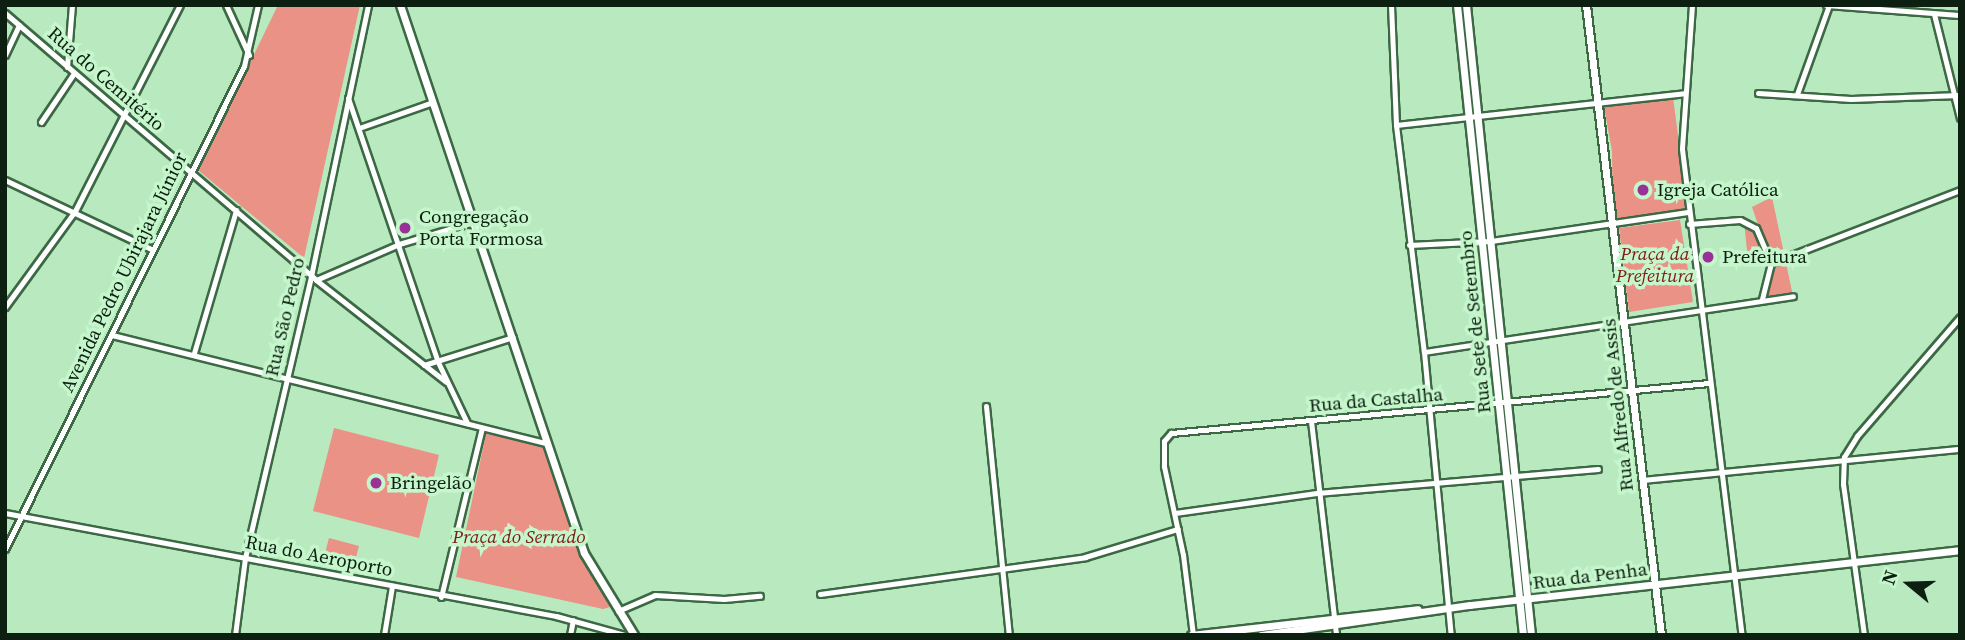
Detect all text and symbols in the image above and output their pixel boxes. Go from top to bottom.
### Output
street label: Rua do Cemitério [43,22,169,136]
street label: Avenida Pedro Ubirajara Júnior [56,148,192,396]
place label: Igreja Católica [1657,179,1779,201]
marker: Igreja Católica [1635,182,1651,198]
place label: Congregação Porta Formosa [419,206,543,250]
marker: Congregação Porta Formosa [397,220,413,236]
street label: Rua Sete de Setembro [1454,230,1496,414]
park label: Praça da Prefeitura [1616,243,1694,287]
place label: Prefeitura [1722,246,1807,268]
marker: Prefeitura [1700,249,1716,265]
street label: Rua São Pedro [260,255,310,379]
street label: Rua Alfredo de Assis [1598,318,1638,492]
street label: Rua da Castalha [1308,383,1444,417]
place label: Bringelão [390,472,472,494]
marker: Bringelão [368,475,384,491]
park label: Praça do Serrado [452,526,586,548]
street label: Rua do Aeroporto [243,531,395,581]
north arrow [1874,549,1944,619]
street label: Rua da Penha [1531,558,1649,594]
text: N [1875,566,1904,588]

